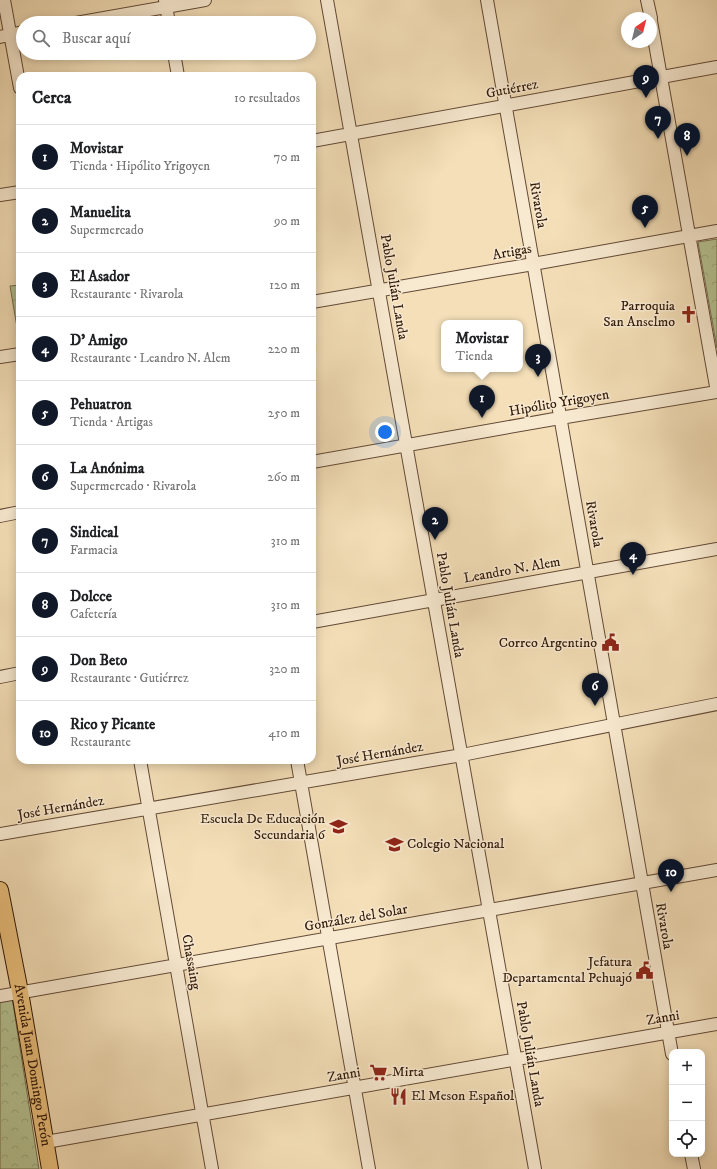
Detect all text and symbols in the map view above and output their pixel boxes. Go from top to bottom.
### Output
north arrow [621,12,657,48]
search box [16,16,316,60]
icon: search [30,27,52,49]
text: Buscar aquí [62,29,130,48]
pin: 9 [633,65,659,98]
street label: Gutiérrez [484,75,540,103]
text: Cerca [32,87,71,109]
text: 10 resultados [234,90,300,106]
pin: 7 [645,106,671,139]
pin: 8 [674,123,700,156]
text: Movistar [70,139,123,158]
text: 1 [43,149,47,165]
text: 70 m [274,149,300,165]
text: Tienda · Hipólito Yrigoyen [70,158,210,174]
street label: Rivarola [525,180,551,230]
pin: 5 [632,195,658,228]
text: Manuelita [70,203,131,222]
text: 2 [42,213,48,229]
text: 90 m [274,213,300,229]
text: Supermercado [70,222,144,238]
street label: Pablo Julián Landa [376,233,412,341]
street label: Artigas [491,240,533,264]
text: El Asador [70,267,130,286]
text: 3 [43,277,47,293]
text: 120 m [269,277,300,293]
text: Restaurante · Rivarola [70,286,183,302]
place label: Parroquia San Anselmo [603,297,675,331]
church icon: Parroquia San Anselmo [678,304,698,324]
popup [441,320,523,372]
text: Movistar [455,329,509,348]
text: D' Amigo [70,331,128,350]
text: 4 [41,341,49,357]
text: 220 m [268,341,300,357]
pin: 3 [525,344,551,377]
text: Tienda [455,348,493,364]
text: Restaurante · Leandro N. Alem [70,350,231,366]
pin: 1 [469,385,495,418]
street label: Hipólito Yrigoyen [508,385,611,421]
text: Pehuatron [70,395,132,414]
text: 5 [42,405,48,421]
text: 250 m [268,405,300,421]
text: Tienda · Artigas [70,414,153,430]
your location [375,422,395,442]
text: La Anónima [70,459,144,478]
text: 6 [42,469,48,485]
text: 260 m [267,469,300,485]
text: Supermercado · Rivarola [70,478,196,494]
street label: Rivarola [581,499,607,549]
pin: 2 [422,507,448,540]
text: Sindical [70,523,118,542]
text: 7 [42,533,48,549]
text: 310 m [271,533,300,549]
text: Farmacia [70,542,118,558]
pin: 4 [620,542,646,575]
street label: Pablo Julián Landa [432,551,468,659]
street label: Leandro N. Alem [462,553,562,587]
text: Dolcce [70,587,112,606]
text: 8 [42,597,48,613]
text: 310 m [271,597,300,613]
text: Cafetería [70,606,117,622]
public building icon: Correo Argentino [600,633,620,653]
place label: Correo Argentino [499,634,597,652]
text: Don Beto [70,651,127,670]
text: 9 [42,661,48,677]
text: 320 m [269,661,300,677]
text: Restaurante · Gutiérrez [70,670,189,686]
pin: 6 [582,673,608,706]
text: Rico y Picante [70,715,155,734]
text: 10 [39,725,51,741]
text: 410 m [268,725,300,741]
text: Restaurante [70,734,131,750]
street label: José Hernández [333,738,425,771]
street label: José Hernández [14,792,106,825]
place label: Escuela De Educación Secundaria 6 [200,810,326,844]
school or university icon: Escuela De Educación Secundaria 6 [328,817,348,837]
school or university icon: Colegio Nacional [384,834,404,854]
place label: Colegio Nacional [407,835,505,853]
pin: 10 [658,859,684,892]
street label: González del Solar [303,900,410,936]
street label: Rivarola [651,901,677,951]
street label: Chassaing [177,933,205,991]
place label: Jefatura Departamental Pehuajó [502,953,632,987]
public building icon: Jefatura Departamental Pehuajó [635,960,655,980]
street label: Avenida Juan Domingo Perón [10,982,55,1148]
street label: Pablo Julián Landa [512,1000,548,1108]
street label: Zanni [645,1006,681,1030]
map controls [669,1049,705,1157]
button: + [669,1049,705,1085]
supermarket icon: Mirta [369,1062,389,1082]
street label: Zanni [326,1063,362,1087]
place label: Mirta [392,1063,424,1081]
button: − [669,1085,705,1121]
restaurant icon: El Meson Español [388,1086,408,1106]
place label: El Meson Español [411,1087,515,1105]
button: locate [669,1121,705,1157]

